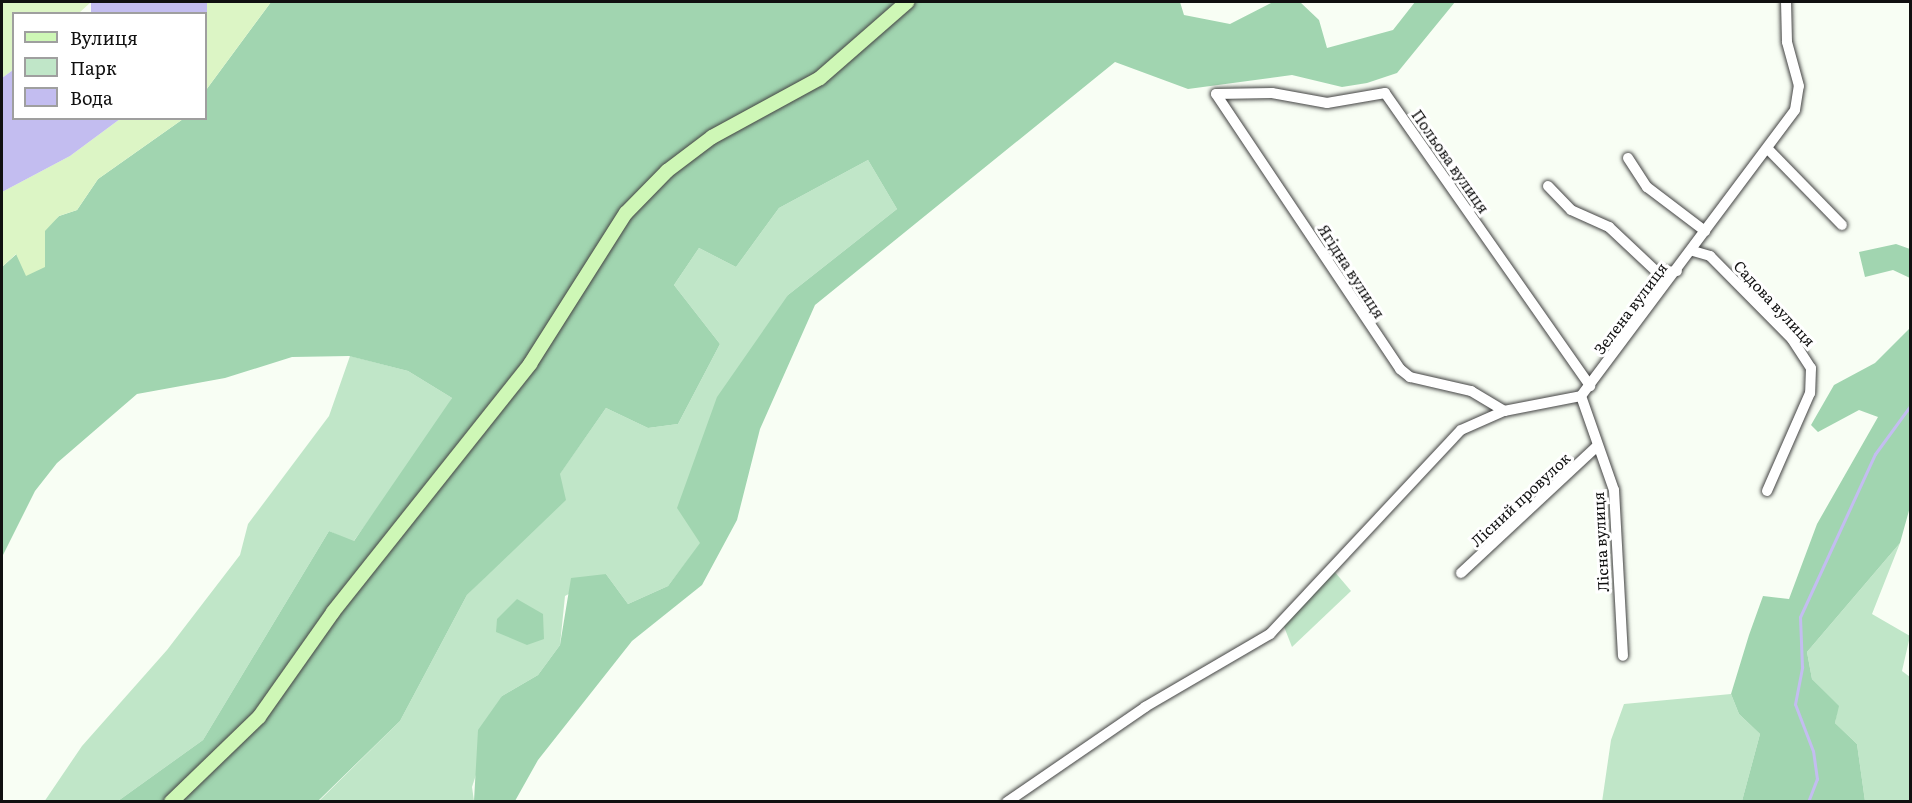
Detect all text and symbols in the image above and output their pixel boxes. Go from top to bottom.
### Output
legend [12,12,207,120]
text: Вулиця [70,24,138,51]
text: Парк [70,54,117,81]
text: Вода [70,84,113,111]
street label: Польова вулиця [1409,106,1493,216]
street label: Ягідна вулиця [1315,221,1389,321]
street label: Садова вулиця [1731,256,1819,350]
street label: Зелена вулиця [1590,259,1670,357]
street label: Лісний провулок [1467,448,1573,550]
street label: Лісна вулиця [1588,491,1612,593]

